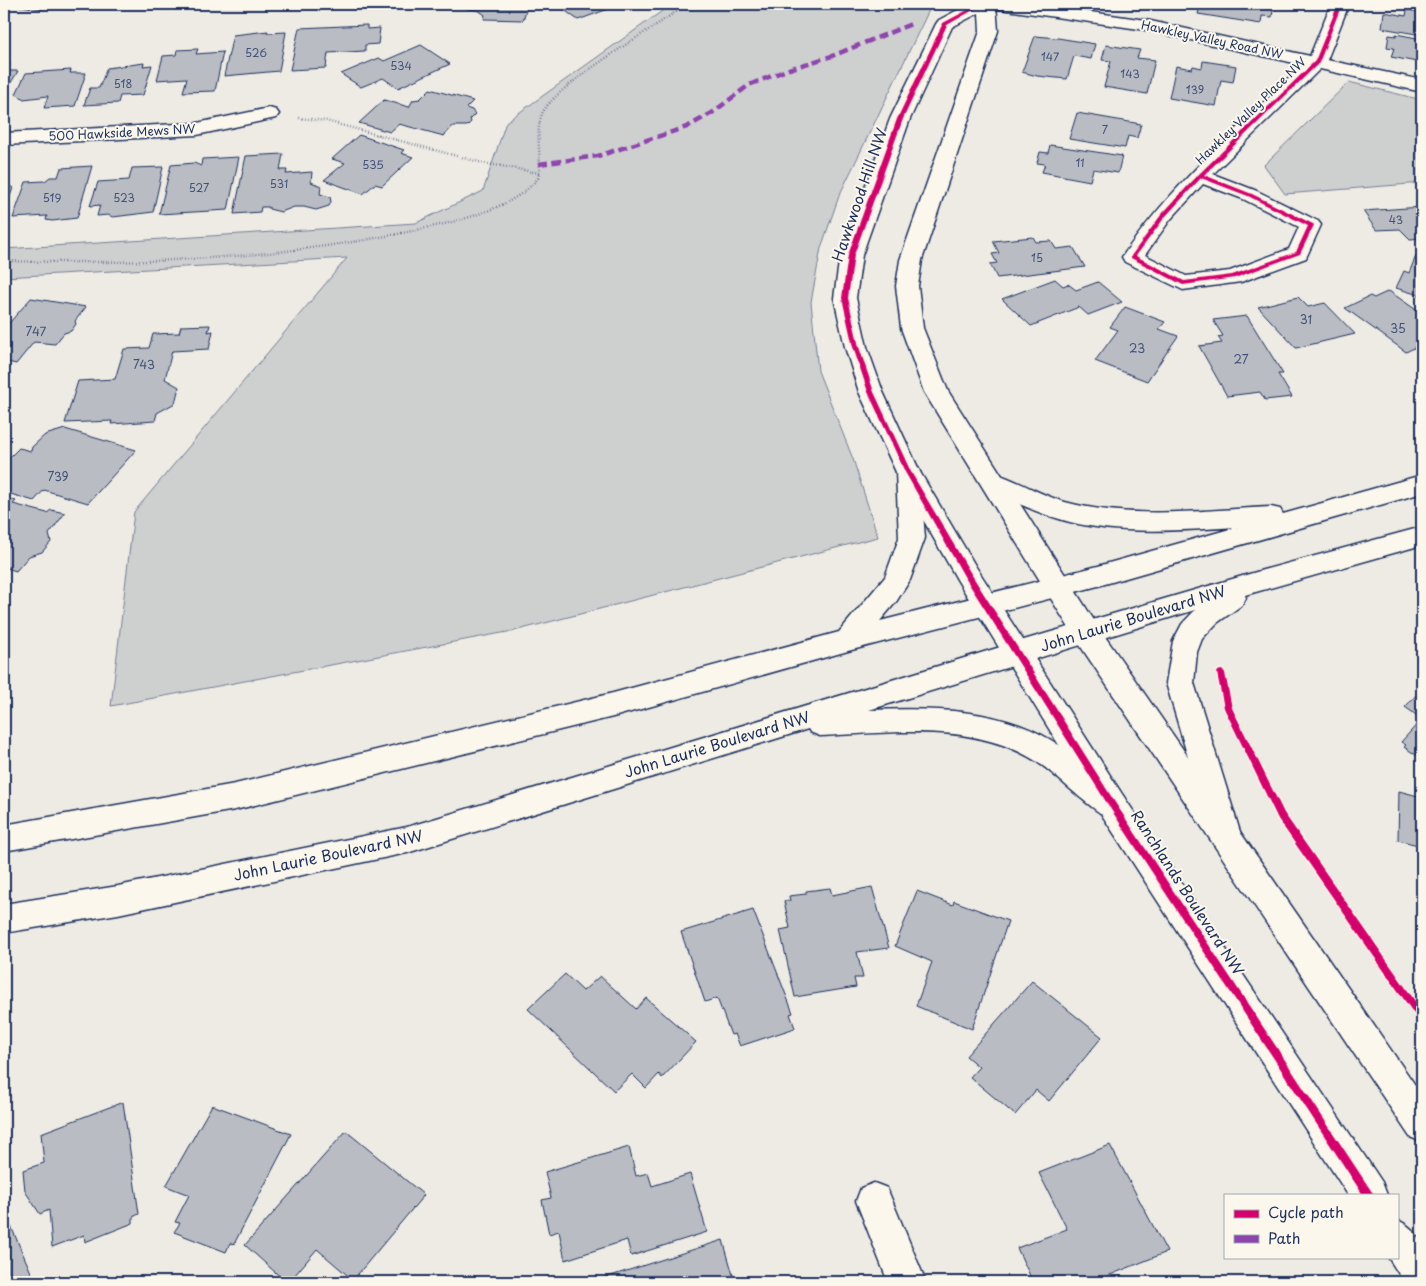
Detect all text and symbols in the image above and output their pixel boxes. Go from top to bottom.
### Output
street label: Hawkley Valley Road NW [1140,15,1285,63]
house number: 526 [245,44,267,61]
house number: 147 [1041,48,1059,65]
street label: Hawkley Valley Place NW [1191,52,1310,168]
house number: 534 [390,57,412,74]
house number: 143 [1120,65,1140,82]
house number: 518 [114,75,132,92]
house number: 139 [1186,81,1204,98]
street label: 500 Hawkside Mews NW [48,119,196,145]
house number: 7 [1102,121,1108,138]
street label: Hawkwood Hill NW [825,125,892,264]
house number: 11 [1075,154,1085,171]
house number: 535 [362,156,384,173]
house number: 531 [270,175,288,192]
house number: 527 [189,179,209,196]
house number: 519 [43,189,61,206]
house number: 523 [113,189,135,206]
house number: 43 [1389,211,1403,228]
house number: 15 [1031,249,1043,266]
house number: 31 [1300,310,1312,328]
house number: 35 [1390,319,1406,337]
house number: 747 [26,322,47,340]
house number: 23 [1129,339,1145,357]
house number: 27 [1234,350,1249,368]
house number: 743 [133,355,155,373]
house number: 739 [47,467,69,485]
street label: John Laurie Boulevard NW [1037,578,1229,657]
street label: John Laurie Boulevard NW [621,704,813,783]
street label: Ranchlands Boulevard NW [1126,805,1251,980]
street label: John Laurie Boulevard NW [231,823,425,886]
legend [1224,1194,1398,1258]
text: Cycle path [1268,1200,1344,1223]
text: Path [1268,1226,1300,1249]

